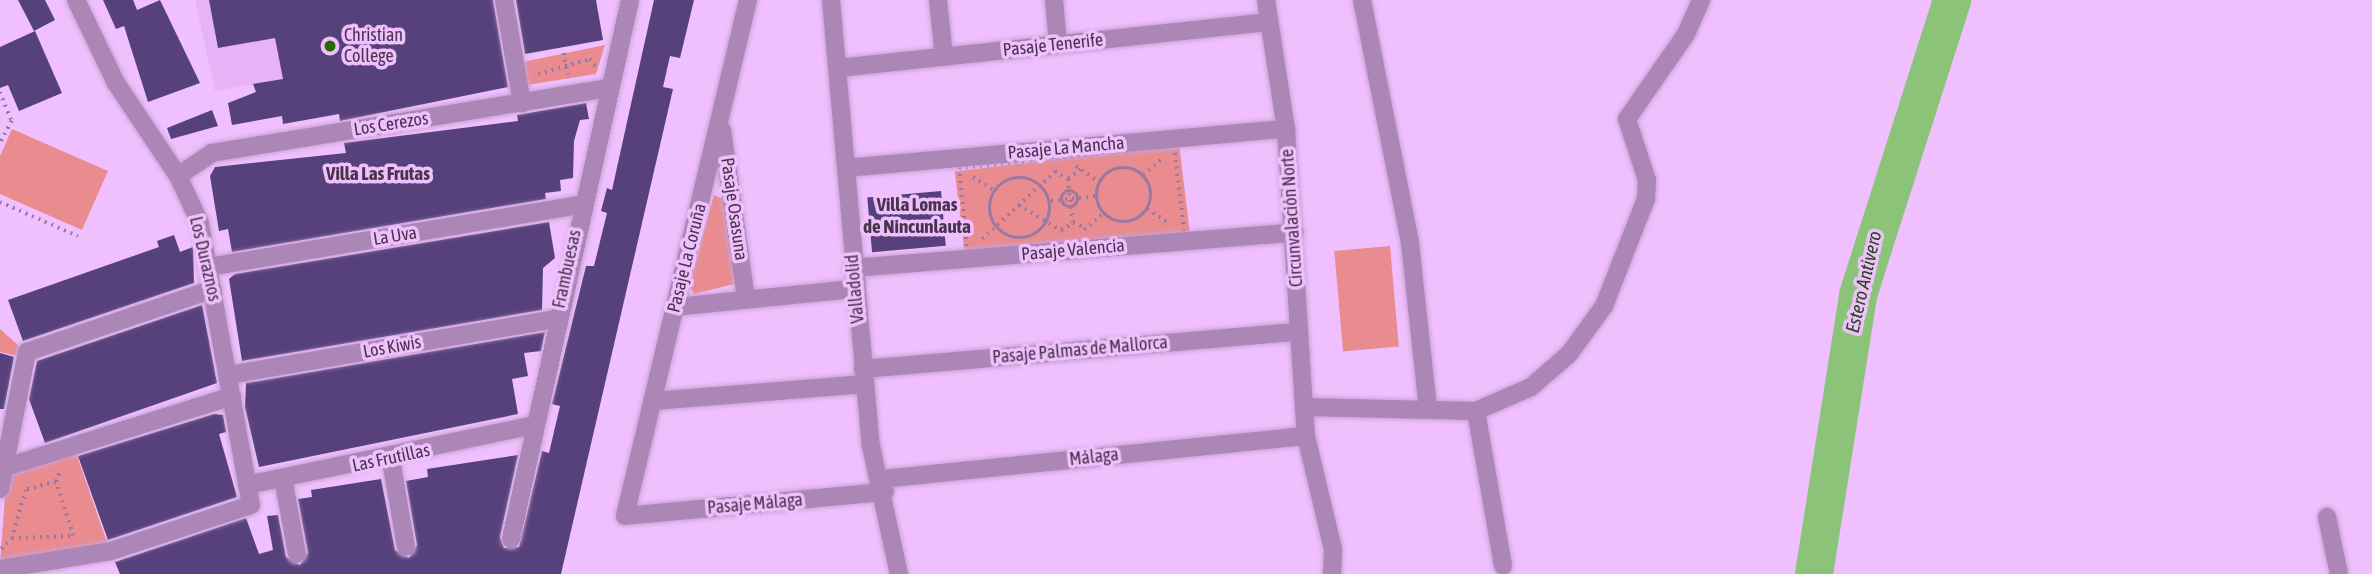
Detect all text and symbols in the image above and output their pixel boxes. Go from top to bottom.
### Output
place label: Christian College [344,25,403,68]
street label: Pasaje Tenerife [1002,29,1104,61]
marker: Christian College [322,38,338,54]
street label: Los Cerezos [352,107,430,141]
street label: Pasaje La Mancha [1007,132,1125,164]
street label: Circunvalación Norte [1276,148,1308,288]
street label: Pasaje Osasuna [716,156,752,262]
district label: Villa Las Frutas [326,163,430,185]
district label: Villa Lomas de Nincunlauta [863,194,971,238]
street label: Pasaje La Coruña [663,201,711,315]
street label: Los Duraznos [185,214,225,304]
street label: La Uva [372,222,418,250]
street label: Frambuesas [548,228,586,310]
water label: Estero Antivero [1841,229,1887,335]
street label: Pasaje Valencia [1020,235,1126,265]
street label: Valladolid [841,254,869,324]
street label: Los Kiwis [361,331,423,363]
street label: Pasaje Palmas de Mallorca [991,332,1169,368]
street label: Las Frutillas [350,439,432,477]
street label: Málaga [1068,444,1120,470]
street label: Pasaje Málaga [706,489,804,519]

